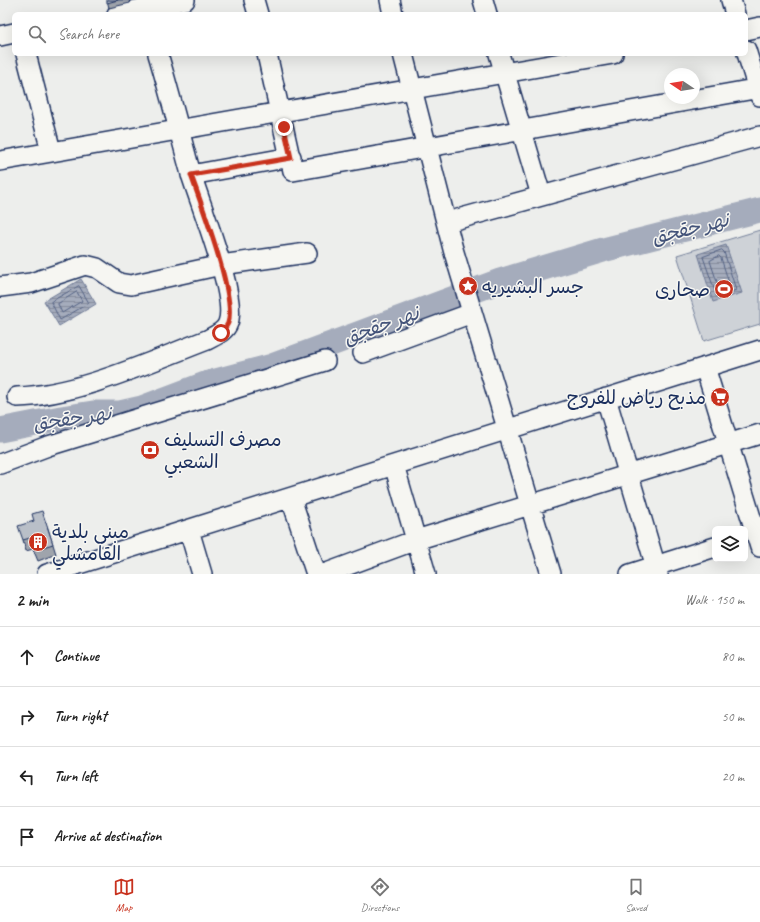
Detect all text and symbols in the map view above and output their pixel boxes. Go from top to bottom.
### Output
search box [12,12,748,56]
icon: search [26,23,48,45]
text: Search here [58,25,119,44]
north arrow [664,68,700,104]
route end [275,118,293,136]
water label: نهر جقجق [649,206,734,250]
place icon: جسر البشيريه [457,275,479,297]
place label: جسر البشيريه [482,275,584,299]
place label: صحارى [655,278,710,302]
sports icon: صحارى [713,278,735,300]
water label: نهر جقجق [340,299,425,351]
route start [212,324,230,342]
place label: مذبح رياض للفروج [567,386,706,410]
supermarket icon: مذبح رياض للفروج [709,386,731,408]
water label: نهر جقجق [31,400,115,436]
place label: مصرف التسليف الشعبي [164,428,282,478]
bank icon: مصرف التسليف الشعبي [139,439,161,461]
place label: مبنى بلدية القامشلي [52,520,129,570]
map controls [712,526,748,562]
button: layers [712,526,748,562]
building icon: مبنى بلدية القامشلي [27,531,49,553]
text: 2 min [16,590,49,611]
text: Walk · 150 m [685,592,744,608]
icon: ahead [16,646,38,668]
text: Continue [54,647,99,666]
text: 80 m [722,649,744,665]
icon: right [16,706,38,728]
text: Turn right [54,707,107,726]
text: 50 m [722,709,744,725]
icon: left [16,766,38,788]
text: Turn left [54,767,97,786]
text: 20 m [722,769,744,785]
icon: arrive [16,826,38,848]
text: Arrive at destination [54,827,161,846]
tab: Map [113,876,135,914]
tab: Directions [361,876,399,914]
tab: Saved [625,876,647,914]

